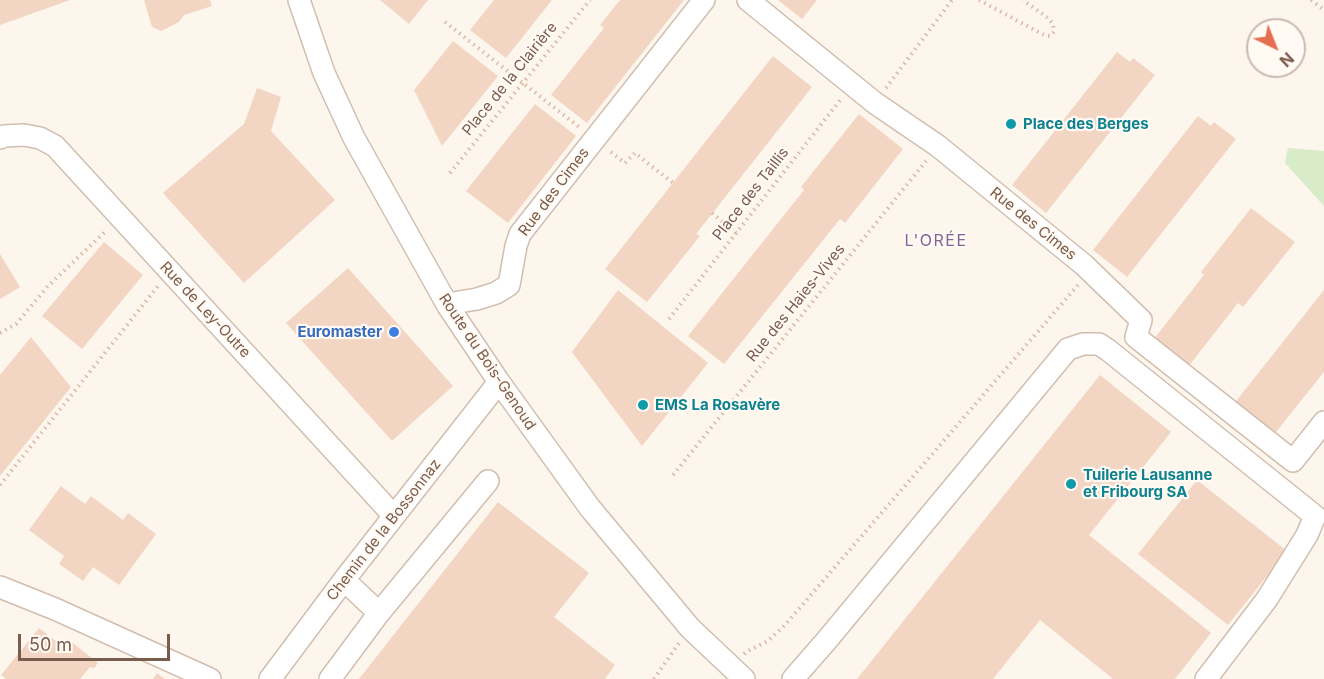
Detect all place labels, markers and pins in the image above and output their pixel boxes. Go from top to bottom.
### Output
place label: Place des Berges [1023,115,1149,133]
marker: Place des Berges [1004,117,1018,131]
place label: Euromaster [297,323,382,341]
marker: Euromaster [387,325,401,339]
place label: EMS La Rosavère [655,396,780,414]
marker: EMS La Rosavère [636,398,650,412]
place label: Tuilerie Lausanne et Fribourg SA [1083,466,1212,501]
marker: Tuilerie Lausanne et Fribourg SA [1064,477,1078,491]

